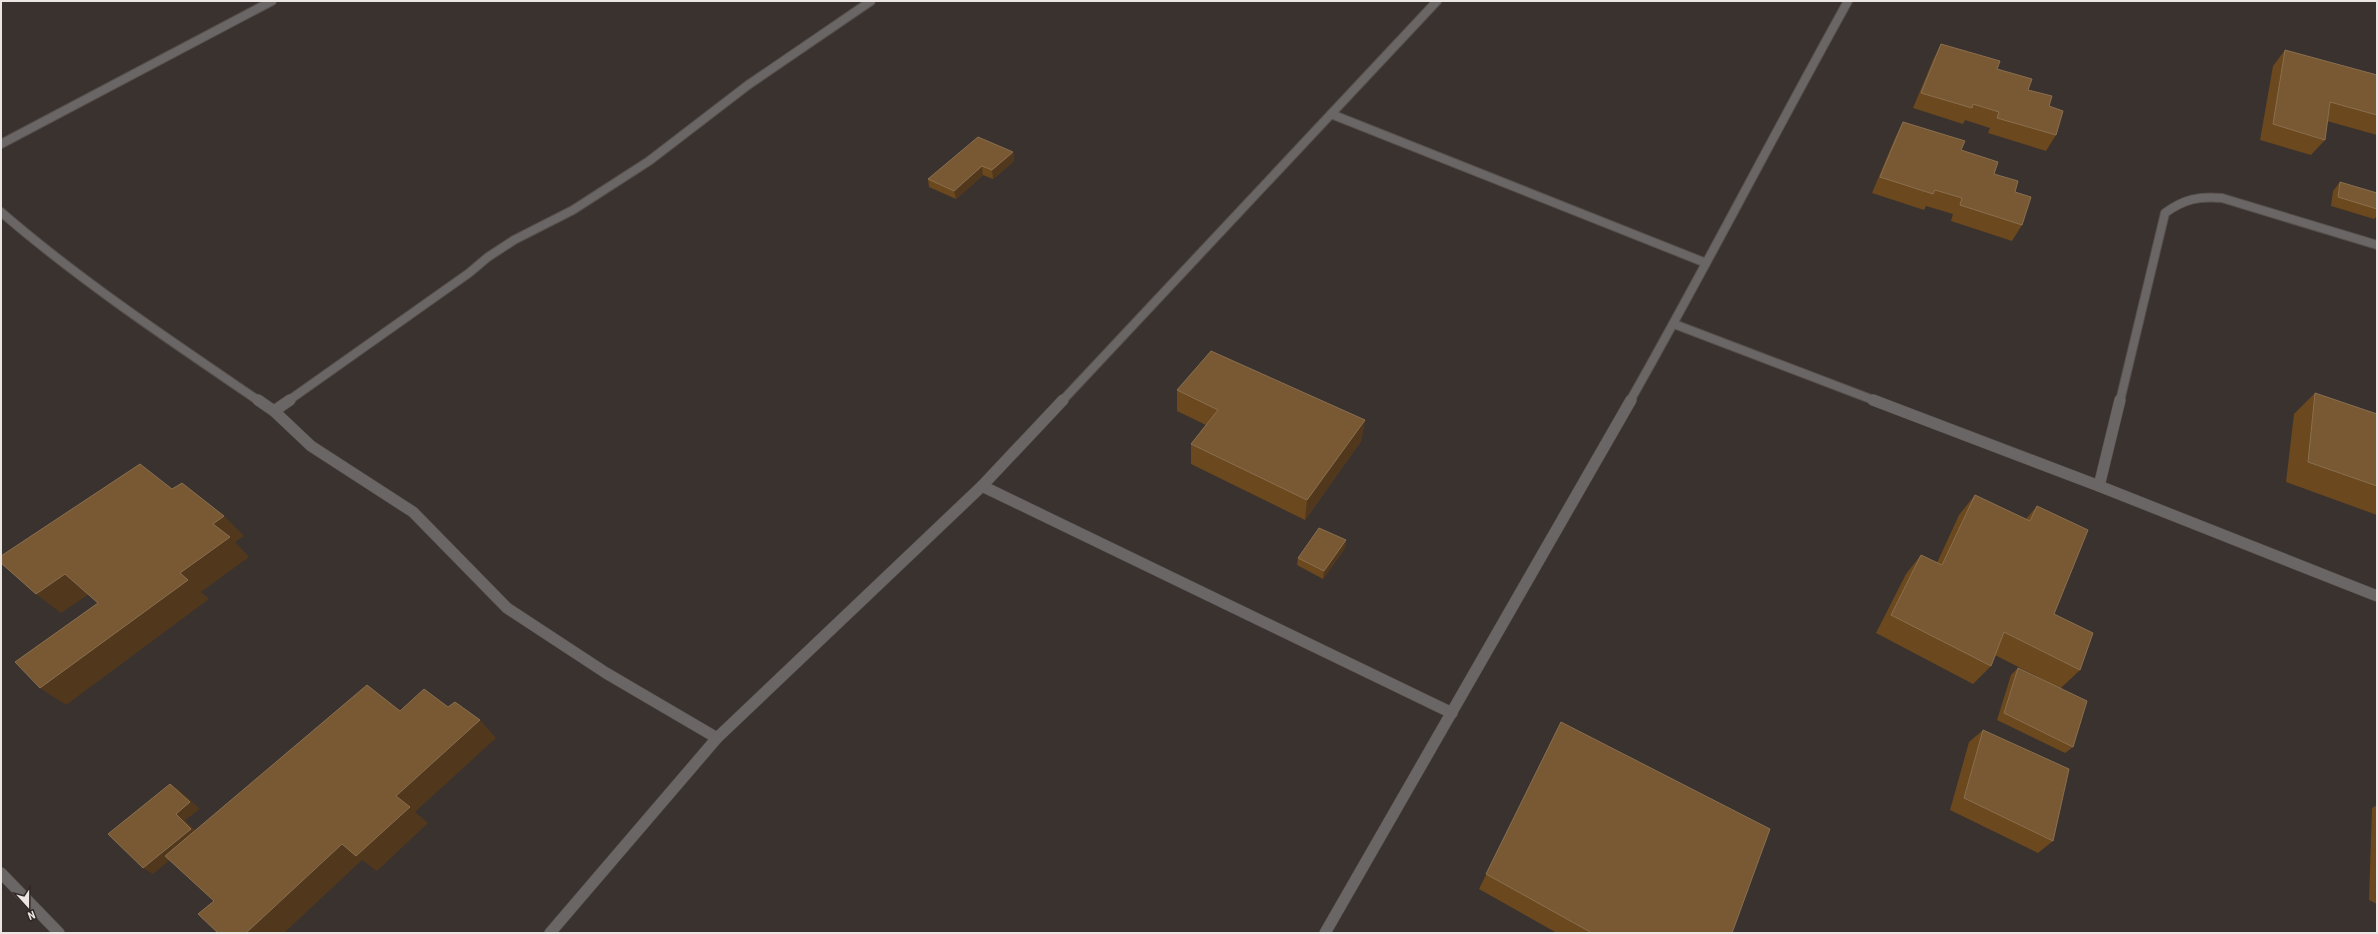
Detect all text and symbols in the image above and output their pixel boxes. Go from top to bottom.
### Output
north arrow [8,886,48,926]
text: N [26,908,37,922]

